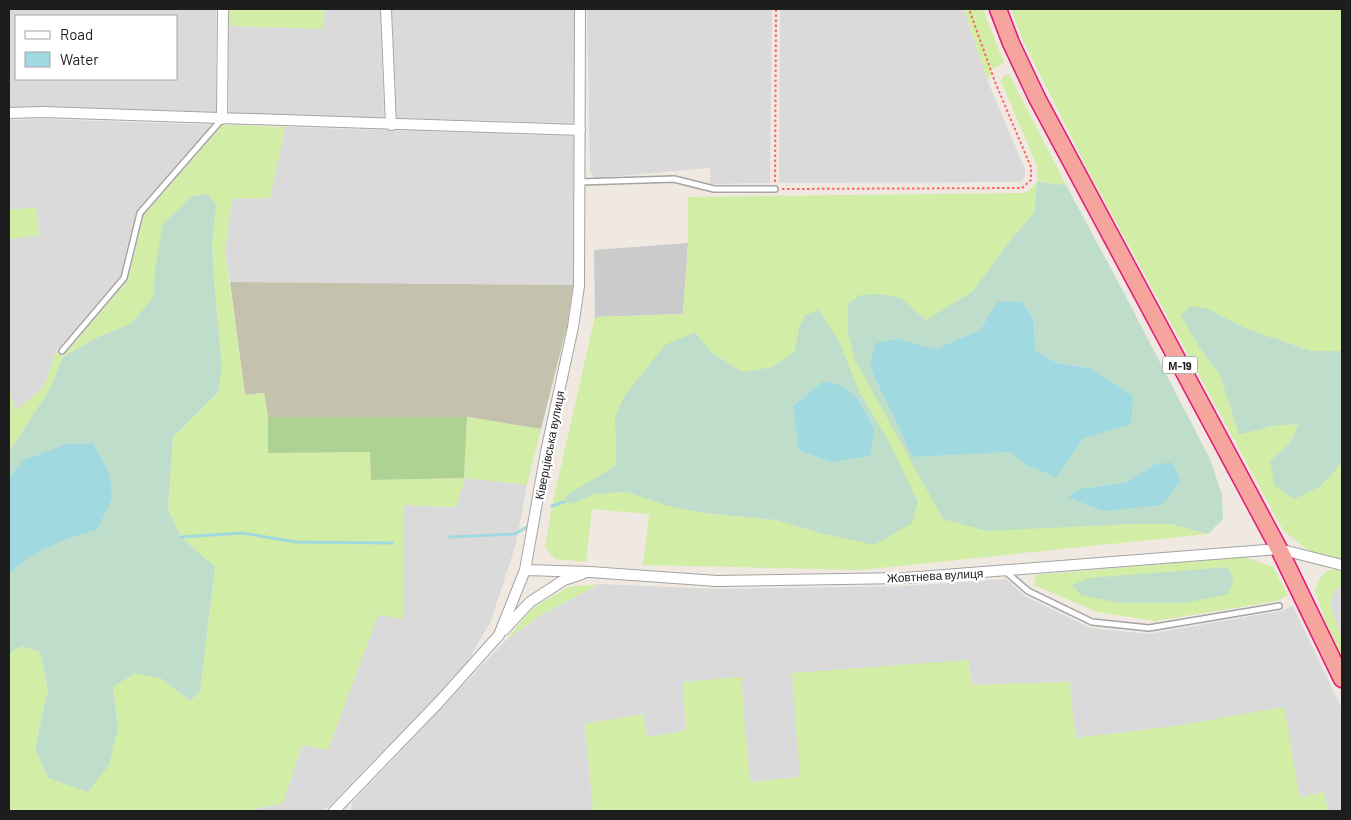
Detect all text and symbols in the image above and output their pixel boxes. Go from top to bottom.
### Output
legend [15,15,178,80]
text: Road [60,25,93,43]
text: Water [60,50,99,68]
road number: М-19 [1162,356,1198,374]
street label: Ківерцівська вулиця [532,389,567,501]
street label: Жовтнева вулиця [886,565,984,586]

